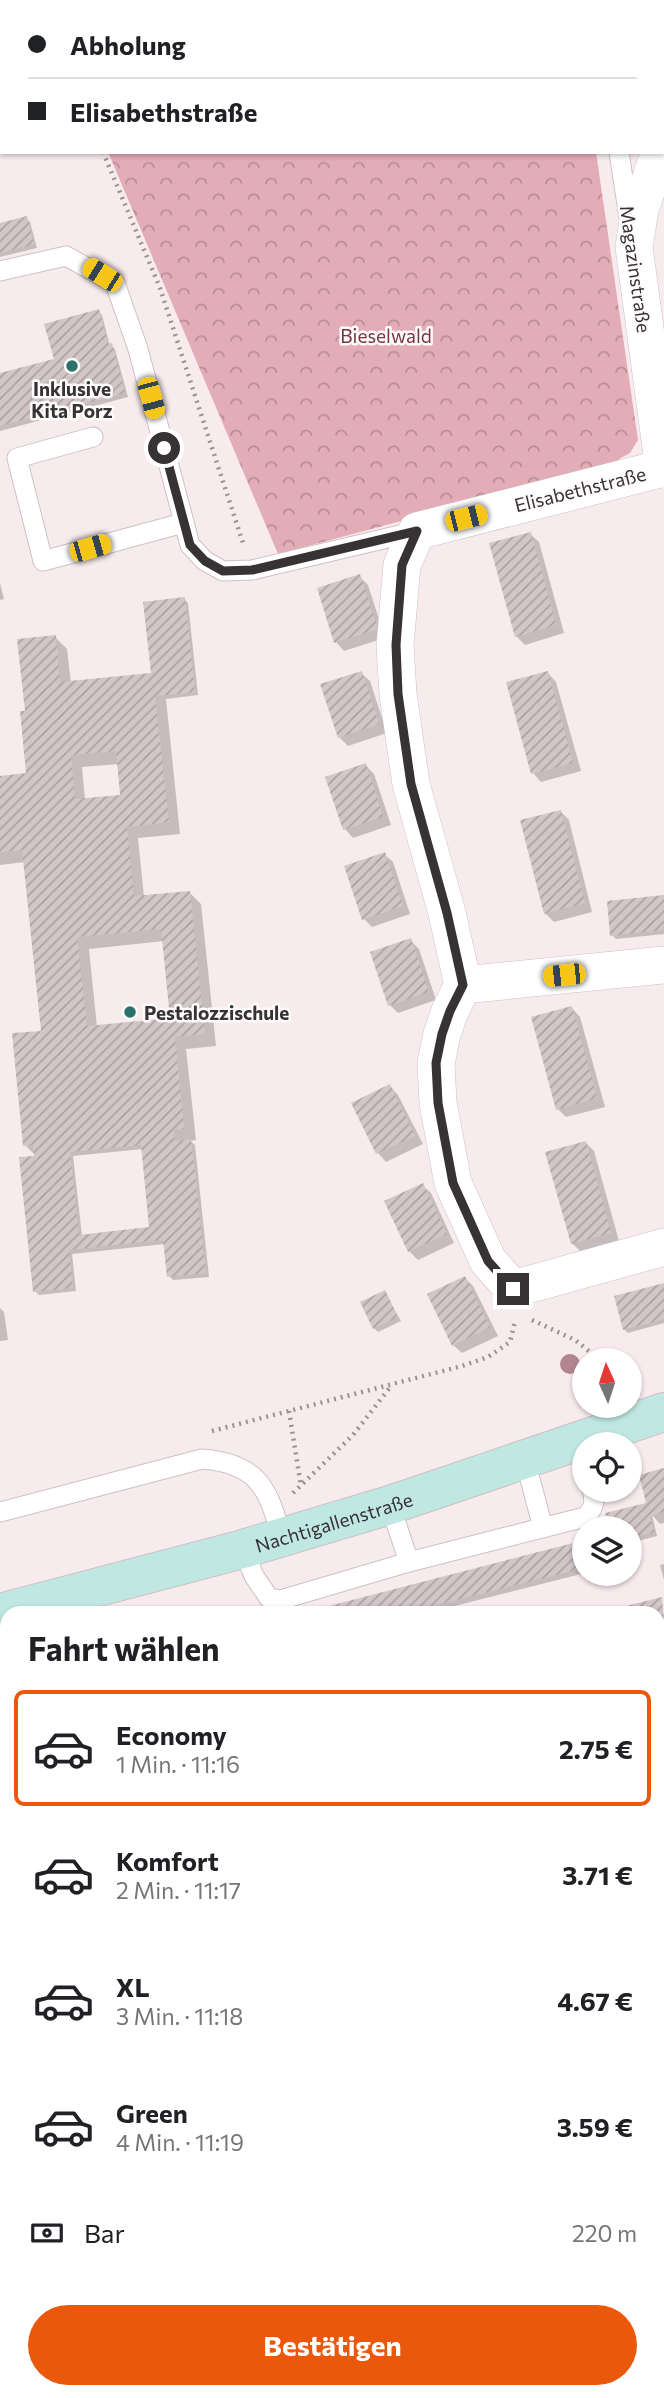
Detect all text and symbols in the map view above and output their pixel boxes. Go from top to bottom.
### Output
text: Abholung [70,29,186,60]
text: Elisabethstraße [70,96,257,127]
street label: Magazinstraße [616,204,656,334]
car [79,255,126,295]
park label: Bieselwald [340,324,432,347]
marker: Inklusive Kita Porz [64,358,80,374]
car [136,375,167,421]
place label: Inklusive Kita Porz [31,377,113,422]
route start [148,432,180,464]
street label: Elisabethstraße [512,462,648,516]
car [444,503,489,533]
car [67,532,114,564]
car [543,962,586,988]
place label: Pestalozzischule [144,1001,289,1024]
marker: Pestalozzischule [122,1004,138,1020]
route end [497,1273,529,1305]
north arrow [572,1348,642,1418]
map controls [572,1348,642,1586]
button: locate [572,1432,642,1502]
street label: Nachtigallenstraße [252,1487,415,1556]
button: layers [572,1516,642,1586]
text: Fahrt wählen [28,1628,220,1668]
icon: car [32,1717,95,1780]
text: Economy [116,1719,227,1750]
text: 2.75 € [559,1733,633,1764]
text: 1 Min. · 11:16 [116,1750,240,1778]
icon: car [32,1843,95,1906]
text: Komfort [116,1845,219,1876]
text: 3.71 € [562,1859,633,1890]
text: 2 Min. · 11:17 [116,1876,241,1904]
icon: car [32,1969,95,2032]
text: XL [116,1971,150,2002]
text: 4.67 € [557,1985,633,2016]
text: 3 Min. · 11:18 [116,2002,243,2030]
icon: car [32,2095,95,2158]
text: Green [116,2097,188,2128]
text: 3.59 € [557,2111,633,2142]
text: 4 Min. · 11:19 [116,2128,244,2156]
icon: cash [28,2214,66,2252]
text: Bar [84,2217,125,2248]
text: 220 m [572,2219,637,2247]
button: Bestätigen [28,2305,637,2385]

